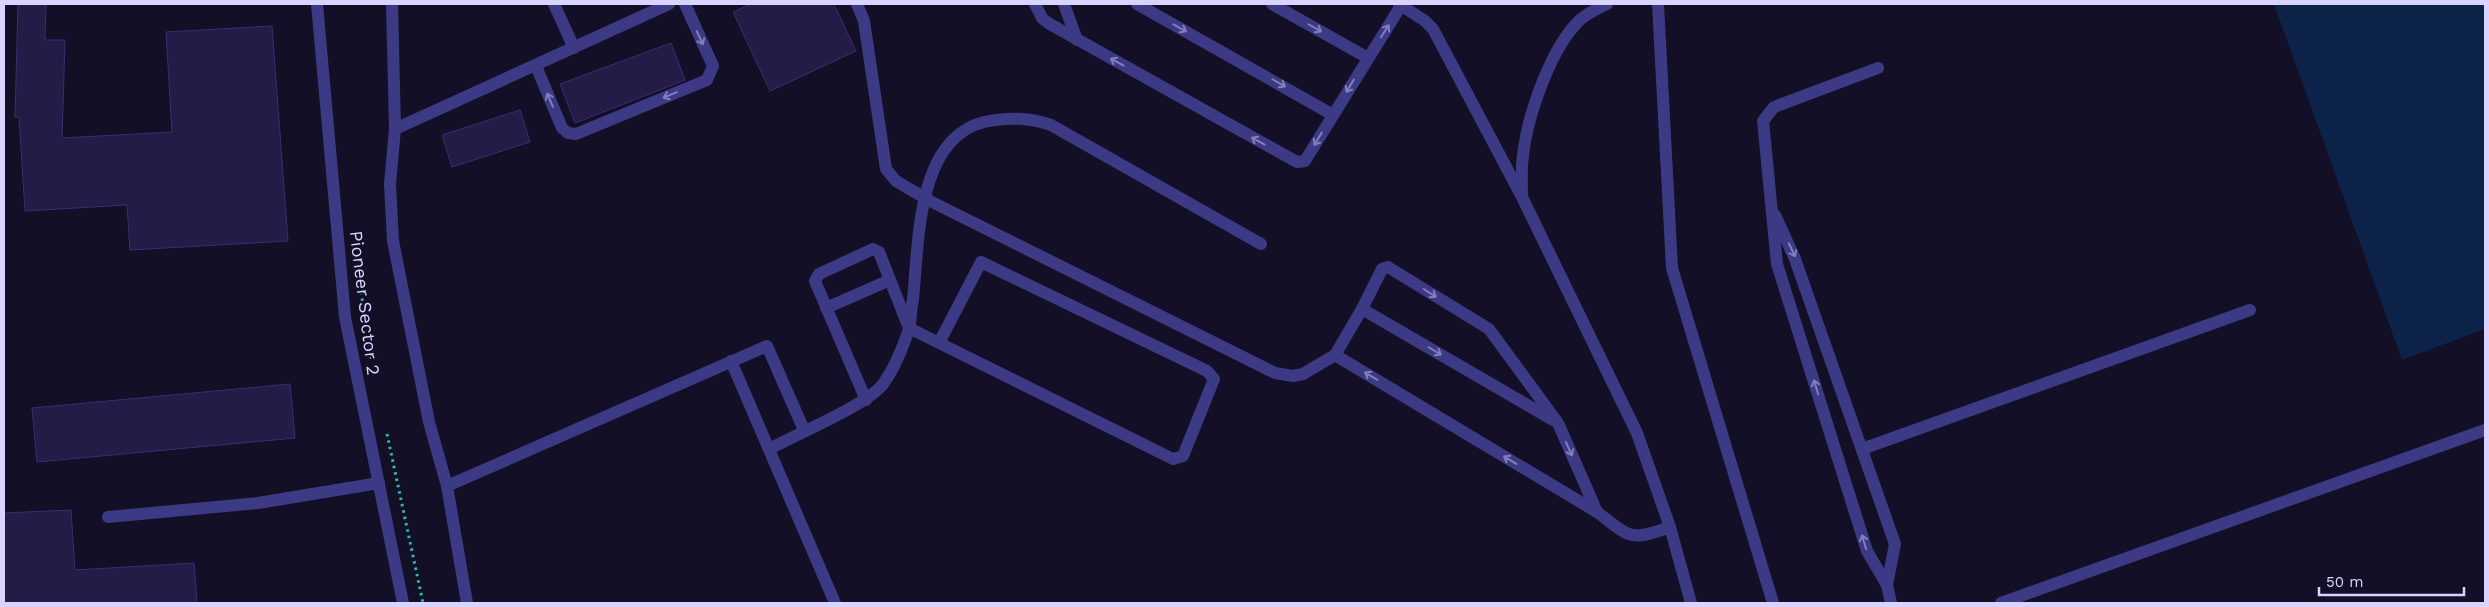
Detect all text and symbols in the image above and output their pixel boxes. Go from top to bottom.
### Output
one-way arrow [1173,23,1188,33]
one-way arrow [1307,23,1321,33]
one-way arrow [1380,25,1390,39]
one-way arrow [696,30,705,45]
one-way arrow [1109,57,1124,67]
one-way arrow [1271,79,1285,89]
one-way arrow [1345,79,1355,93]
one-way arrow [663,91,678,100]
one-way arrow [545,93,554,108]
one-way arrow [1313,132,1323,146]
one-way arrow [1252,136,1266,146]
street label: Pioneer Sector 2 [346,230,384,376]
one-way arrow [1787,242,1797,257]
one-way arrow [1422,288,1436,298]
one-way arrow [1427,347,1441,357]
one-way arrow [1364,371,1378,381]
one-way arrow [1810,380,1820,396]
one-way arrow [1565,441,1575,456]
one-way arrow [1503,454,1517,464]
one-way arrow [1859,535,1869,551]
scale bar [2319,564,2464,596]
text: 50 m [2326,573,2363,591]

